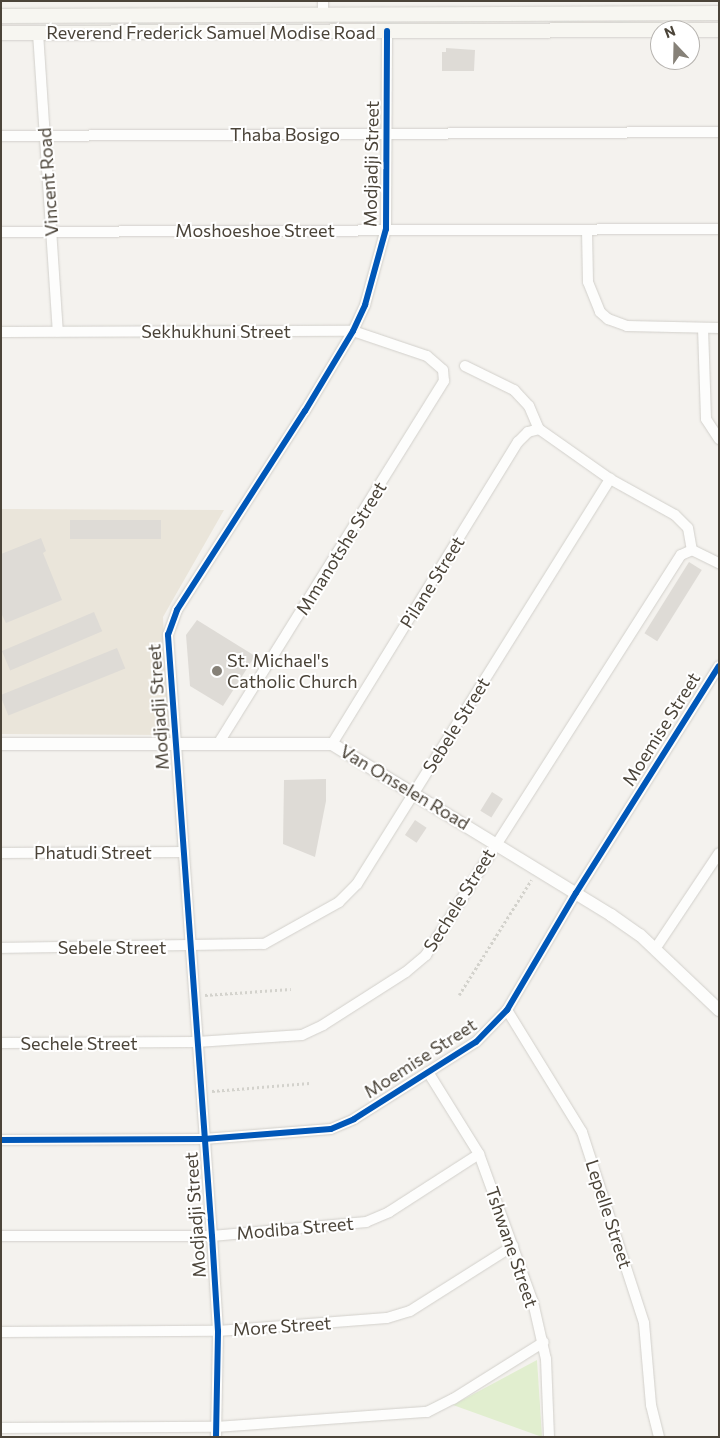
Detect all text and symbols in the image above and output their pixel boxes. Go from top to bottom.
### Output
north arrow [650,20,700,70]
street label: Reverend Frederick Samuel Modise Road [46,21,376,43]
text: N [662,22,678,41]
street label: Modjadji Street [359,101,383,227]
street label: Thaba Bosigo [230,123,340,145]
street label: Vincent Road [33,127,63,237]
street label: Moshoeshoe Street [175,219,335,241]
street label: Sekhukhuni Street [141,320,291,342]
street label: Mmanotshe Street [291,477,391,619]
street label: Pilane Street [395,532,469,632]
street label: Modjadji Street [143,643,173,771]
place label: St. Michael's Catholic Church [227,650,358,692]
marker: St. Michael's Catholic Church [211,665,223,677]
street label: Moemise Street [617,668,705,790]
street label: Sebele Street [418,673,494,777]
street label: Van Onselen Road [336,740,474,834]
street label: Phatudi Street [34,841,152,863]
street label: Sechele Street [419,845,499,955]
street label: Sebele Street [58,936,166,958]
street label: Moemise Street [360,1014,480,1102]
street label: Sechele Street [20,1032,138,1054]
street label: Modjadji Street [180,1151,210,1279]
street label: Lepelle Street [581,1157,637,1271]
street label: Tshwane Street [481,1184,543,1310]
street label: Modiba Street [236,1212,354,1244]
street label: More Street [232,1312,332,1340]

